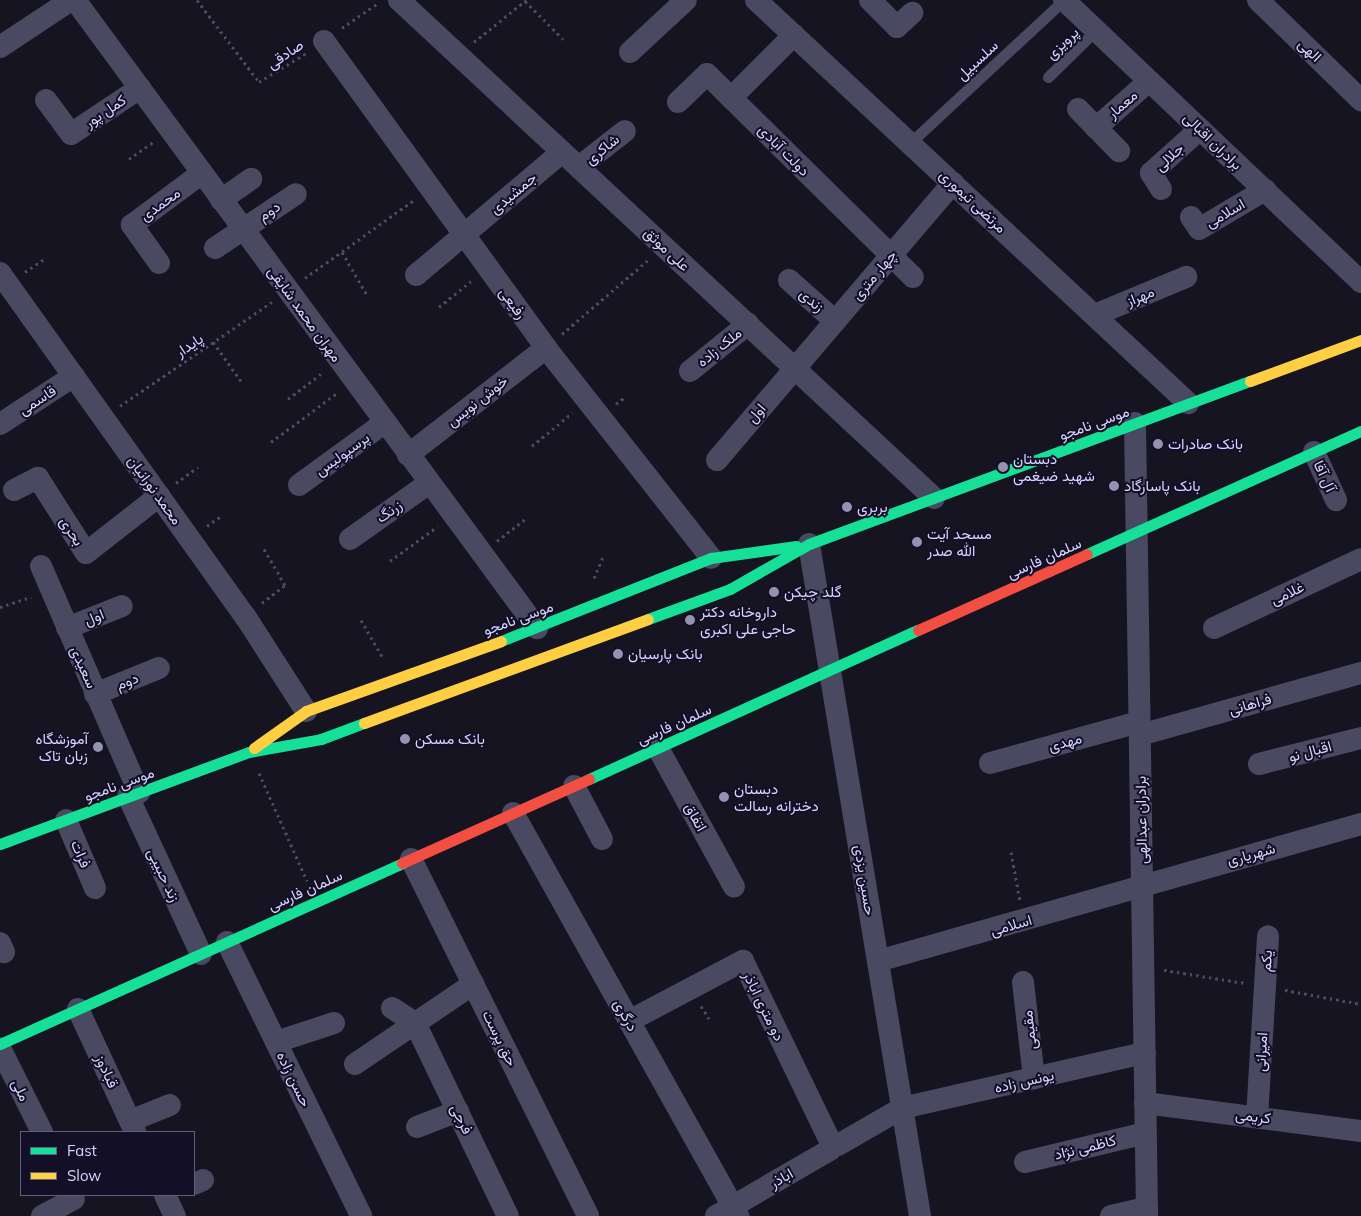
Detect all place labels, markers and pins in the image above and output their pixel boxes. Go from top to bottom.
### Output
place label: بانک صادرات [1168,435,1243,453]
marker: بانک صادرات [1152,438,1164,450]
place label: دبستان شهید ضیغمی [1013,449,1095,484]
marker: دبستان شهید ضیغمی [997,461,1009,473]
place label: بانک پاسارگاد [1124,477,1201,495]
marker: بانک پاسارگاد [1108,480,1120,492]
place label: بربری [857,498,888,516]
marker: بربری [841,501,853,513]
place label: مسجد آیت الله صدر [927,524,992,559]
marker: مسجد آیت الله صدر [911,536,923,548]
place label: گلد چیکن [784,583,841,601]
marker: گلد چیکن [768,586,780,598]
place label: داروخانه دکتر حاجی علی اکبری [700,602,796,637]
marker: داروخانه دکتر حاجی علی اکبری [684,614,696,626]
place label: بانک پارسیان [628,645,703,663]
marker: بانک پارسیان [612,648,624,660]
place label: آموزشگاه زبان تاک [35,729,88,764]
place label: بانک مسکن [415,730,485,748]
marker: بانک مسکن [399,733,411,745]
marker: آموزشگاه زبان تاک [92,741,104,753]
place label: دبستان دخترانه رسالت [734,779,819,814]
marker: دبستان دخترانه رسالت [718,791,730,803]

